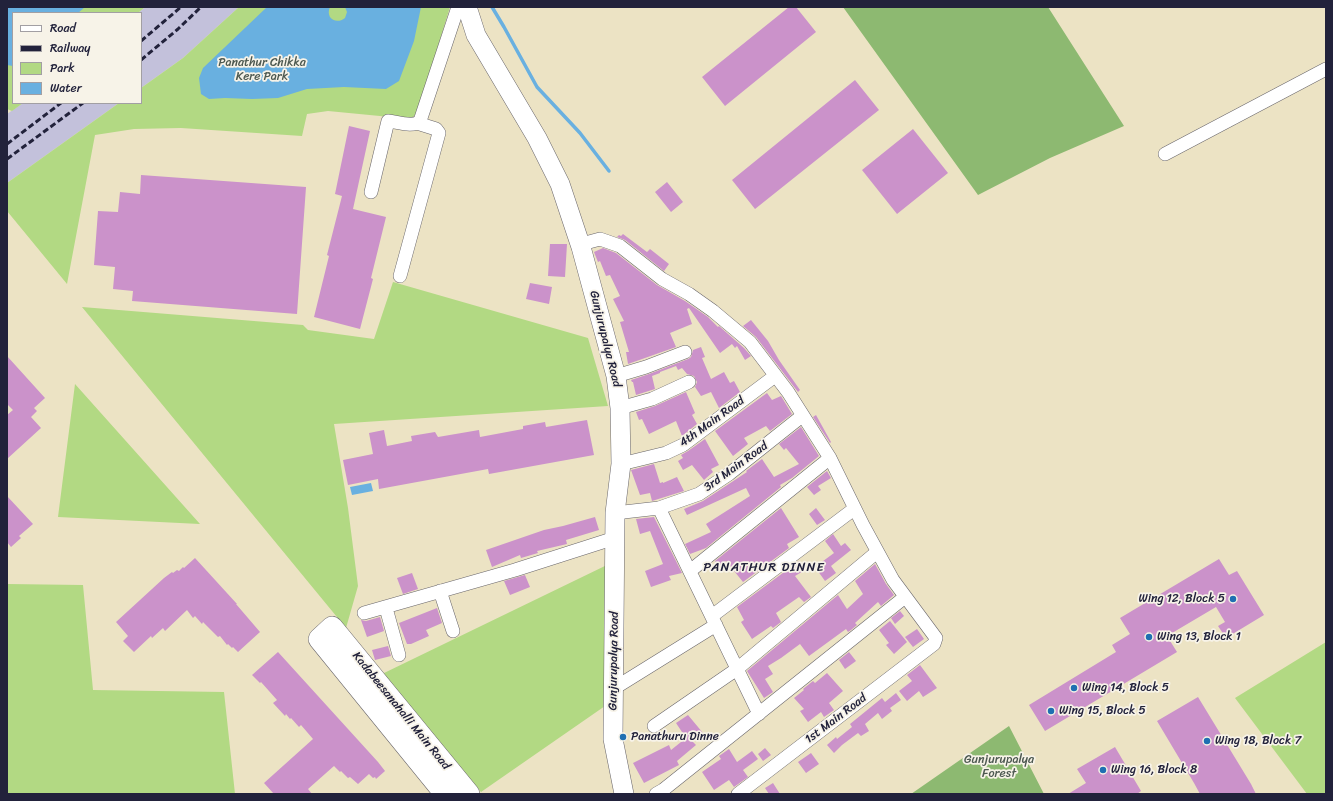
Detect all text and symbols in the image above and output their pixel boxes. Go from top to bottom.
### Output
legend [12,12,142,104]
text: Road [50,17,76,39]
text: Railway [50,37,91,59]
park label: Panathur Chikka Kere Park [218,56,306,84]
text: Park [50,57,75,79]
text: Water [50,77,82,99]
street label: Gunjurupalya Road [586,289,624,389]
street label: 4th Main Road [677,394,747,450]
street label: 3rd Main Road [701,439,771,495]
district label: PANATHUR DINNE [704,560,824,576]
place label: Wing 12, Block 5 [1138,592,1225,606]
marker: Wing 12, Block 5 [1228,594,1238,604]
street label: Gunjurupalya Road [606,611,622,711]
place label: Wing 13, Block 1 [1157,630,1241,644]
marker: Wing 13, Block 1 [1144,632,1154,642]
street label: Kadabeesanahalli Main Road [349,649,453,773]
place label: Wing 14, Block 5 [1082,681,1169,695]
marker: Wing 14, Block 5 [1069,683,1079,693]
street label: 1st Main Road [802,691,870,747]
place label: Wing 15, Block 5 [1059,704,1146,718]
marker: Wing 15, Block 5 [1046,706,1056,716]
place label: Panathuru Dinne [631,730,719,744]
marker: Panathuru Dinne [618,732,628,742]
place label: Wing 18, Block 7 [1215,734,1301,748]
marker: Wing 18, Block 7 [1202,736,1212,746]
park label: Gunjurupalya Forest [964,753,1034,781]
place label: Wing 16, Block 8 [1111,763,1197,777]
marker: Wing 16, Block 8 [1098,765,1108,775]

